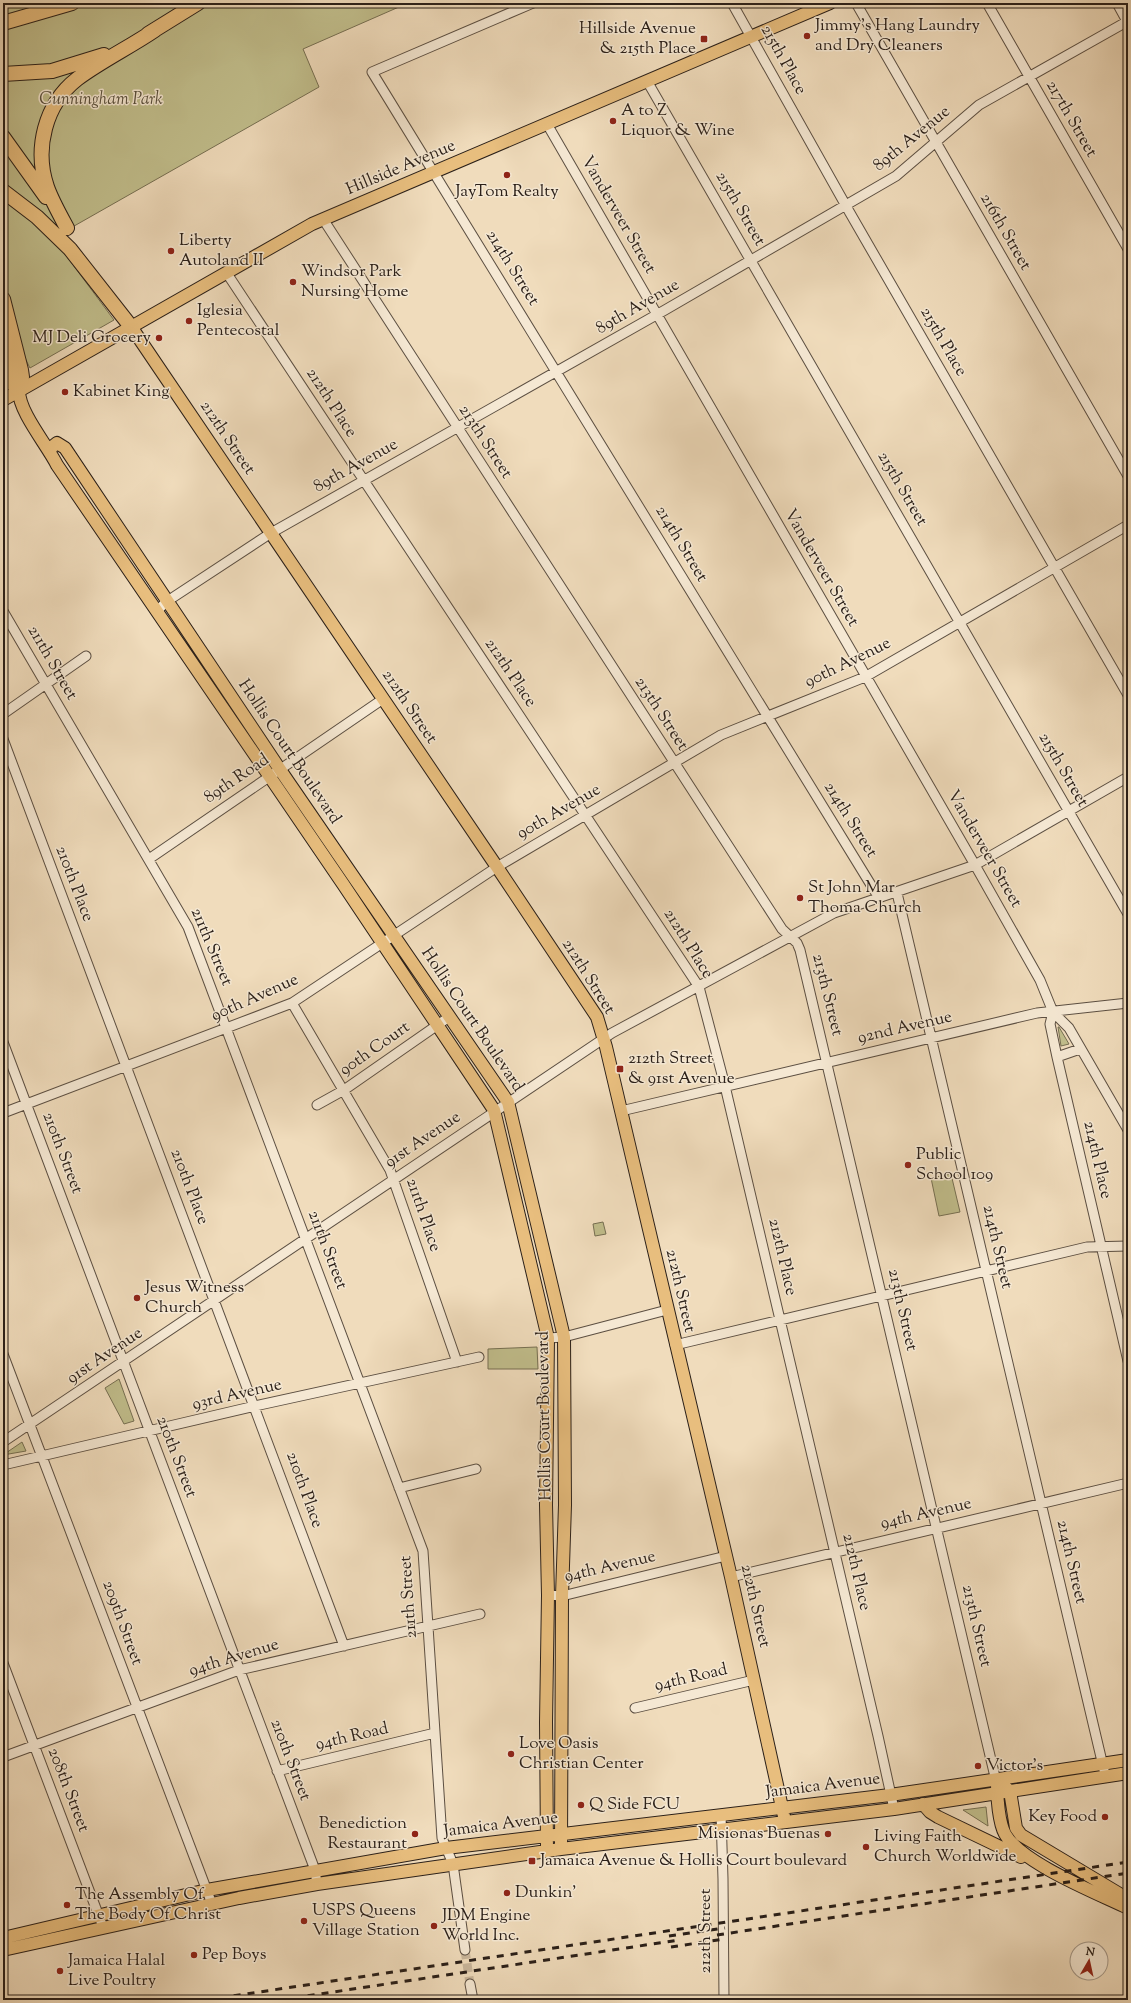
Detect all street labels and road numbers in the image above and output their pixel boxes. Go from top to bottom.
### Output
street label: 215th Place [754,21,812,99]
street label: 217th Street [1039,76,1103,162]
street label: 89th Avenue [868,100,956,178]
street label: Hillside Avenue [342,134,460,202]
street label: Vanderveer Street [575,152,662,278]
street label: 215th Street [709,167,771,251]
street label: 216th Street [973,189,1037,275]
street label: 214th Street [479,225,545,311]
street label: 89th Avenue [592,273,684,341]
street label: 215th Place [913,303,973,381]
street label: 212th Place [300,364,362,443]
street label: 212th Street [193,396,261,480]
street label: 213th Street [452,400,518,484]
street label: 89th Avenue [310,433,403,499]
street label: 215th Street [871,447,933,531]
street label: 214th Street [649,501,713,587]
street label: Vanderveer Street [778,505,865,631]
street label: 211th Street [21,621,83,705]
street label: 90th Avenue [801,632,895,694]
street label: 212th Place [478,634,542,712]
street label: 212th Street [375,665,443,749]
street label: 213th Street [628,672,694,756]
street label: Hollis Court Boulevard [232,675,347,829]
street label: 215th Street [1032,728,1094,812]
street label: 89th Road [199,748,275,810]
street label: 214th Street [817,777,883,863]
street label: 90th Avenue [513,778,605,846]
street label: Vanderveer Street [941,786,1028,912]
street label: 210th Place [49,843,99,925]
street label: 211th Street [184,904,238,990]
street label: 212th Place [657,904,719,984]
street label: 212th Street [555,935,621,1020]
street label: Hollis Court Boulevard [415,943,530,1097]
street label: 213th Street [805,951,849,1039]
street label: 90th Avenue [207,968,303,1028]
street label: 92nd Avenue [855,1005,955,1051]
street label: 90th Court [335,1016,415,1082]
street label: 91st Avenue [380,1106,466,1174]
street label: 210th Street [35,1109,89,1198]
street label: 214th Place [1076,1119,1118,1201]
street label: 210th Place [164,1146,214,1228]
street label: 211th Place [399,1175,447,1255]
street label: 214th Street [976,1203,1018,1292]
street label: 211th Street [301,1207,353,1293]
street label: 212th Place [761,1216,803,1298]
street label: 212th Street [659,1247,701,1335]
street label: 213th Street [881,1266,923,1354]
street label: 91st Avenue [62,1322,148,1390]
street label: Hollis Court Boulevard [532,1330,558,1501]
street label: 93rd Avenue [190,1373,284,1417]
street label: 210th Street [149,1413,203,1502]
street label: 210th Place [279,1449,329,1531]
street label: 94th Avenue [878,1492,974,1536]
street label: 214th Street [1050,1518,1092,1607]
street label: 212th Place [835,1531,877,1613]
street label: 94th Avenue [562,1545,658,1589]
street label: 211th Street [394,1555,424,1639]
street label: 212th Street [734,1562,776,1650]
street label: 209th Street [96,1577,148,1669]
street label: 213th Street [955,1582,997,1670]
street label: 94th Avenue [186,1633,282,1683]
street label: 94th Road [652,1658,730,1698]
street label: 210th Street [263,1716,317,1805]
street label: 94th Road [313,1717,391,1757]
street label: 208th Street [41,1744,95,1836]
street label: Jamaica Avenue [763,1767,882,1805]
street label: Jamaica Avenue [441,1806,560,1844]
street label: 212th Street [694,1888,718,1973]

